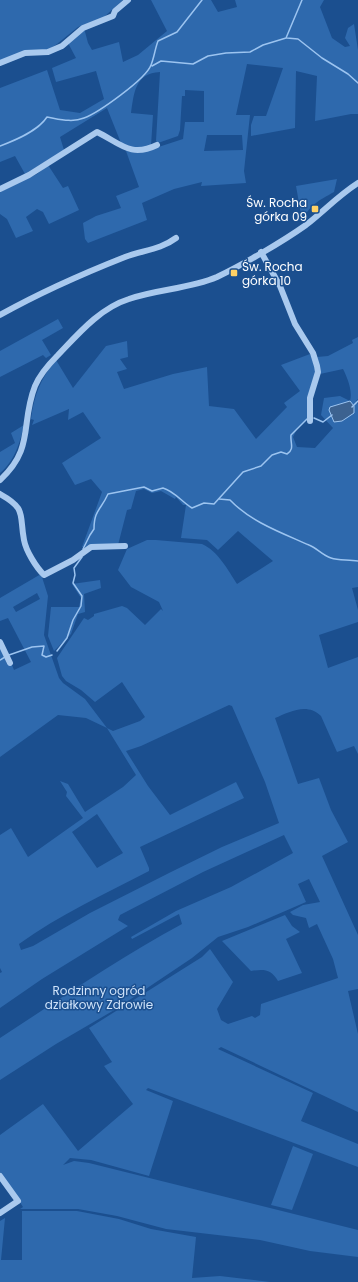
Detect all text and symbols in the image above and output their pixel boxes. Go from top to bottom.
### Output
place label: Św. Rocha górka 09 [246,194,307,225]
marker: Św. Rocha górka 09 [310,204,320,214]
place label: Św. Rocha górka 10 [242,258,303,289]
marker: Św. Rocha górka 10 [229,268,239,278]
park label: Rodzinny ogród działkowy Zdrowie [45,982,153,1013]

